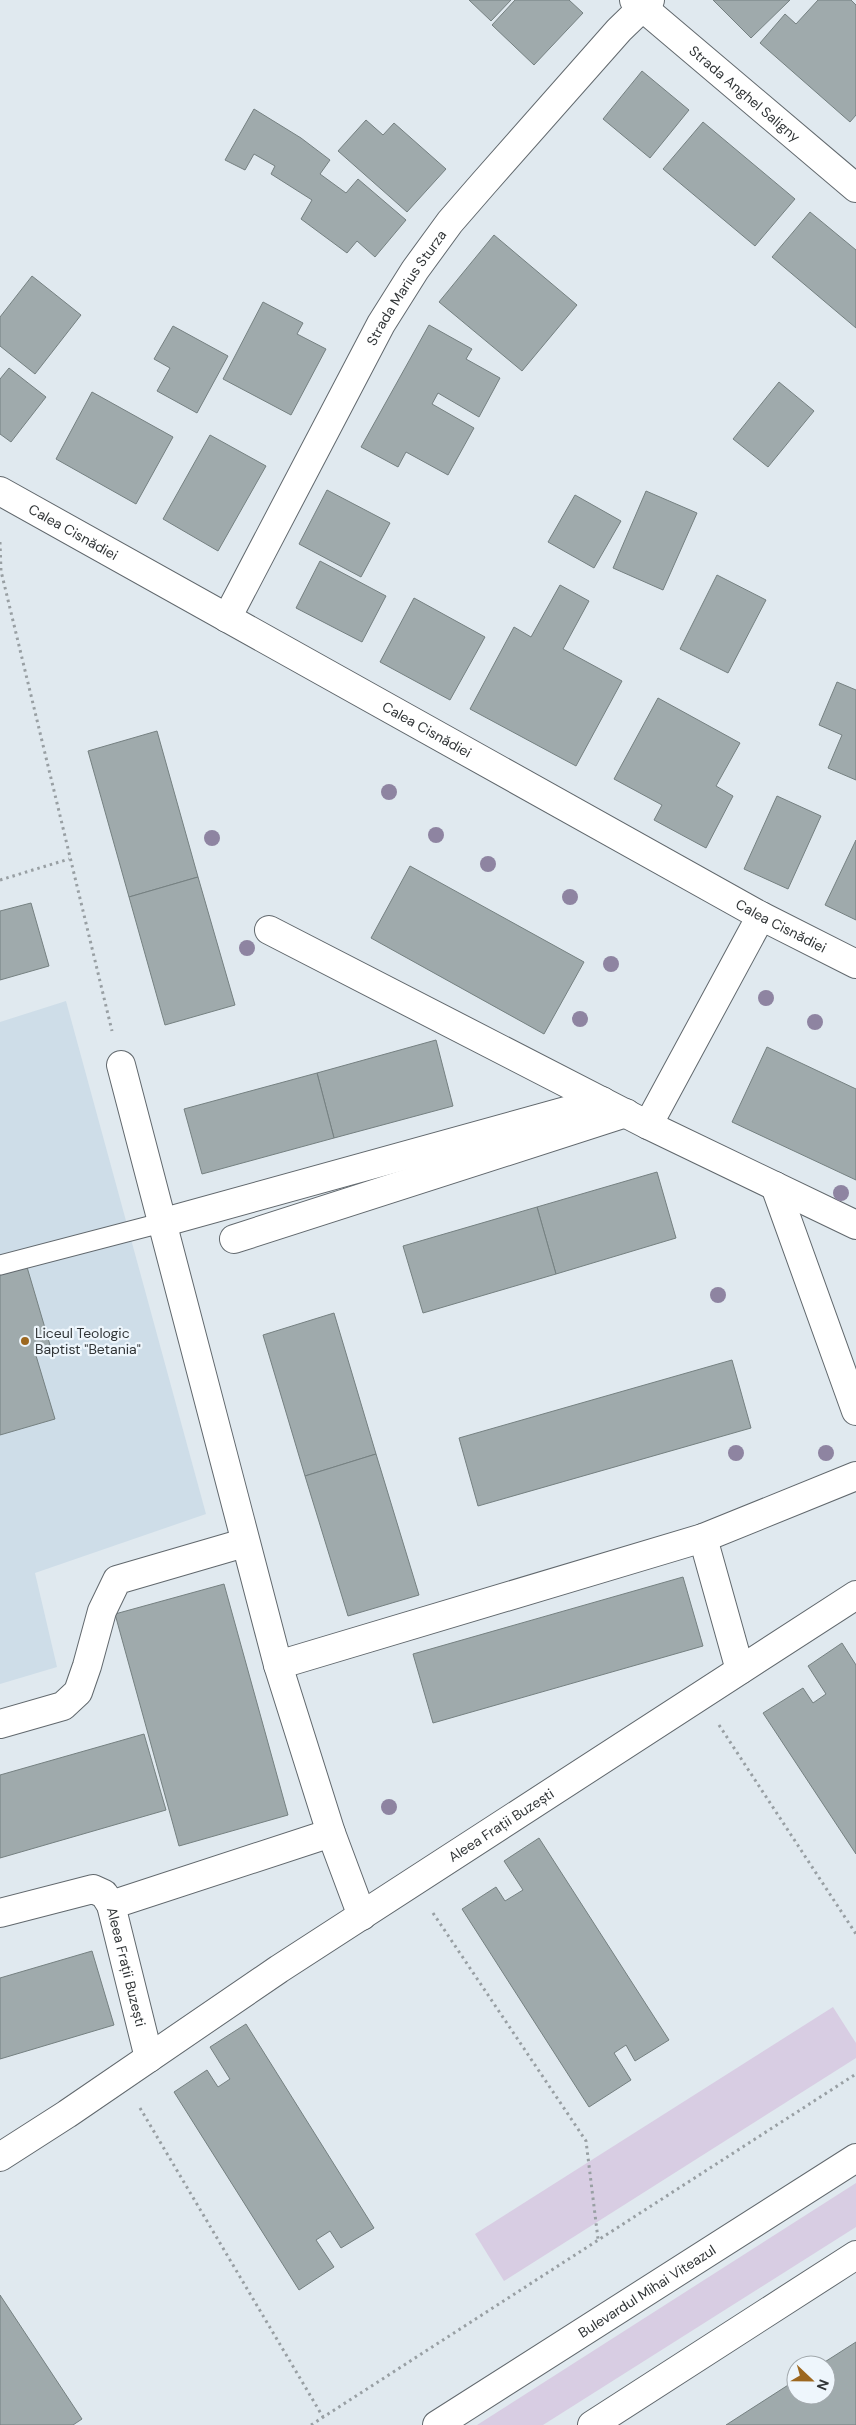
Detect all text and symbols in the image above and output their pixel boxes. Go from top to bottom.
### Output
street label: Strada Anghel Saligny [685,42,804,146]
street label: Strada Marius Sturza [362,226,450,349]
street label: Calea Cisnădiei [25,500,121,564]
street label: Calea Cisnădiei [379,697,475,762]
street label: Calea Cisnădiei [733,895,830,957]
place label: Liceul Teologic Baptist "Betania" [35,1324,141,1358]
marker: Liceul Teologic Baptist "Betania" [19,1335,31,1347]
street label: Aleea Frații Buzești [445,1784,557,1866]
street label: Aleea Frații Buzești [103,1905,150,2028]
street label: Bulevardul Mihai Viteazul [575,2241,719,2342]
north arrow [786,2355,836,2405]
text: N [813,2377,833,2393]

